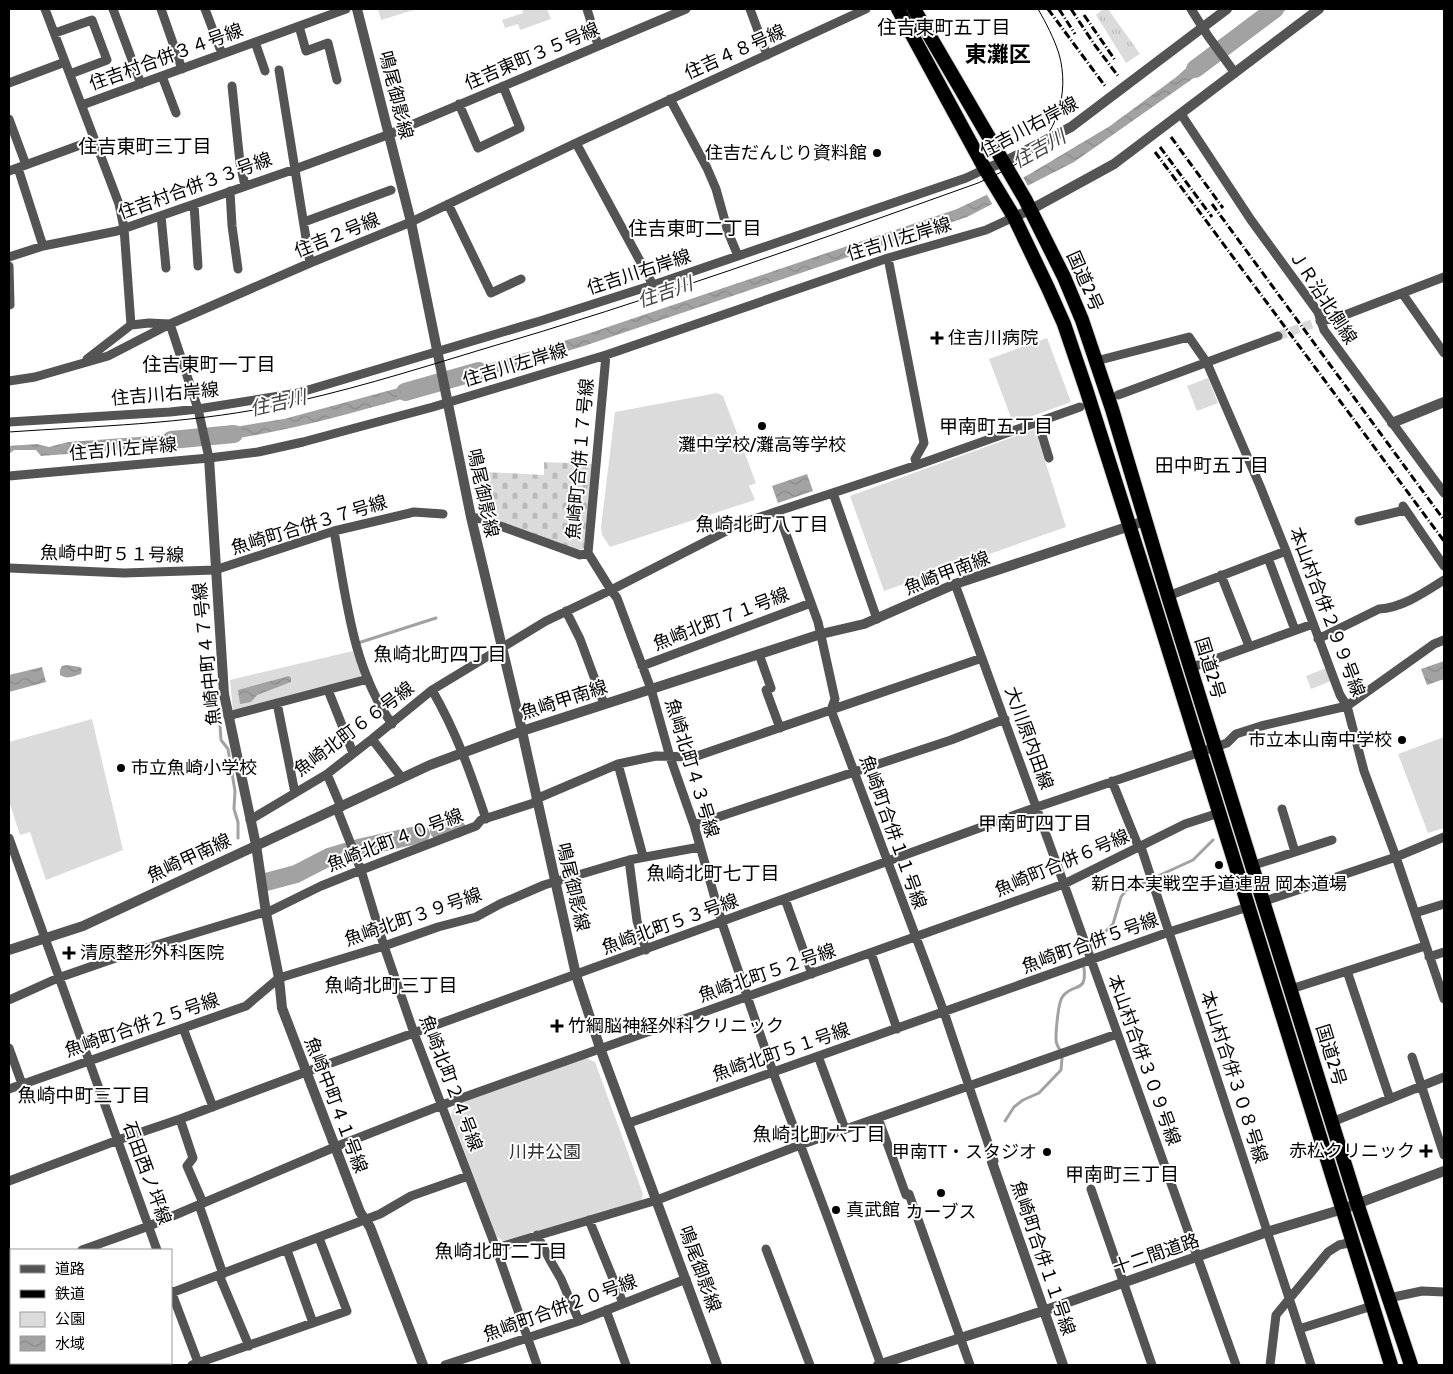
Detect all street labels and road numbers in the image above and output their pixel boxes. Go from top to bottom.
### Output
street label: 住吉東町３５号線 [461,18,603,94]
street label: 住吉村合併３４号線 [86,19,246,95]
street label: 住吉４８号線 [681,20,789,84]
street label: 鳴尾御影線 [374,49,418,141]
street label: 住吉川右岸線 [976,92,1082,162]
street label: 住吉村合併３３号線 [115,148,275,224]
street label: 住吉２号線 [291,208,383,262]
street label: 住吉川左岸線 [844,213,954,265]
street label: 住吉川右岸線 [584,245,694,299]
street label: ＪＲ沿北側線 [1284,246,1362,348]
street label: 国道2号 [1062,248,1108,314]
street label: 住吉川左岸線 [460,339,570,391]
street label: 魚崎町合併１７号線 [562,377,598,541]
street label: 住吉川右岸線 [110,378,220,410]
street label: 住吉川左岸線 [68,433,178,465]
street label: 鳴尾御影線 [463,447,503,539]
street label: 魚崎町合併３７号線 [228,491,390,559]
street label: 本山村合併２９９号線 [1284,524,1370,700]
street label: 魚崎中町５１号線 [40,542,184,566]
street label: 魚崎甲南線 [901,547,993,599]
street label: 魚崎中町４７号線 [189,581,225,727]
street label: 魚崎北町７１号線 [650,583,792,655]
street label: 国道2号 [1190,634,1230,702]
street label: 魚崎甲南線 [518,676,610,724]
street label: 魚崎北町６６号線 [290,677,418,781]
street label: 大川原内田線 [1000,683,1058,793]
street label: 魚崎北町４３号線 [660,696,724,840]
street label: 魚崎町合併１１号線 [855,752,931,912]
street label: 魚崎北町４０号線 [324,804,466,876]
street label: 魚崎町合併６号線 [991,825,1133,901]
street label: 魚崎甲南線 [144,829,234,887]
street label: 鳴尾御影線 [552,841,594,933]
street label: 魚崎北町３９号線 [341,883,485,951]
street label: 魚崎北町５３号線 [599,889,741,959]
street label: 魚崎町合併５号線 [1019,908,1161,978]
street label: 魚崎北町５２号線 [695,939,839,1007]
street label: 本山村合併３０９号線 [1103,972,1185,1148]
street label: 魚崎町合併２５号線 [62,988,222,1062]
street label: 本山村合併３０８号線 [1196,988,1272,1166]
street label: 魚崎北町２４号線 [415,1012,487,1154]
street label: 魚崎北町５１号線 [709,1018,853,1086]
street label: 国道2号 [1311,1021,1351,1089]
street label: 魚崎中町４１号線 [300,1034,372,1176]
street label: 石田西ノ坪線 [118,1118,176,1228]
street label: 魚崎町合併１１号線 [1006,1178,1080,1338]
street label: 鳴尾御影線 [674,1223,726,1315]
street label: 十二間道路 [1110,1229,1202,1279]
street label: 魚崎町合併２０号線 [480,1270,640,1346]

